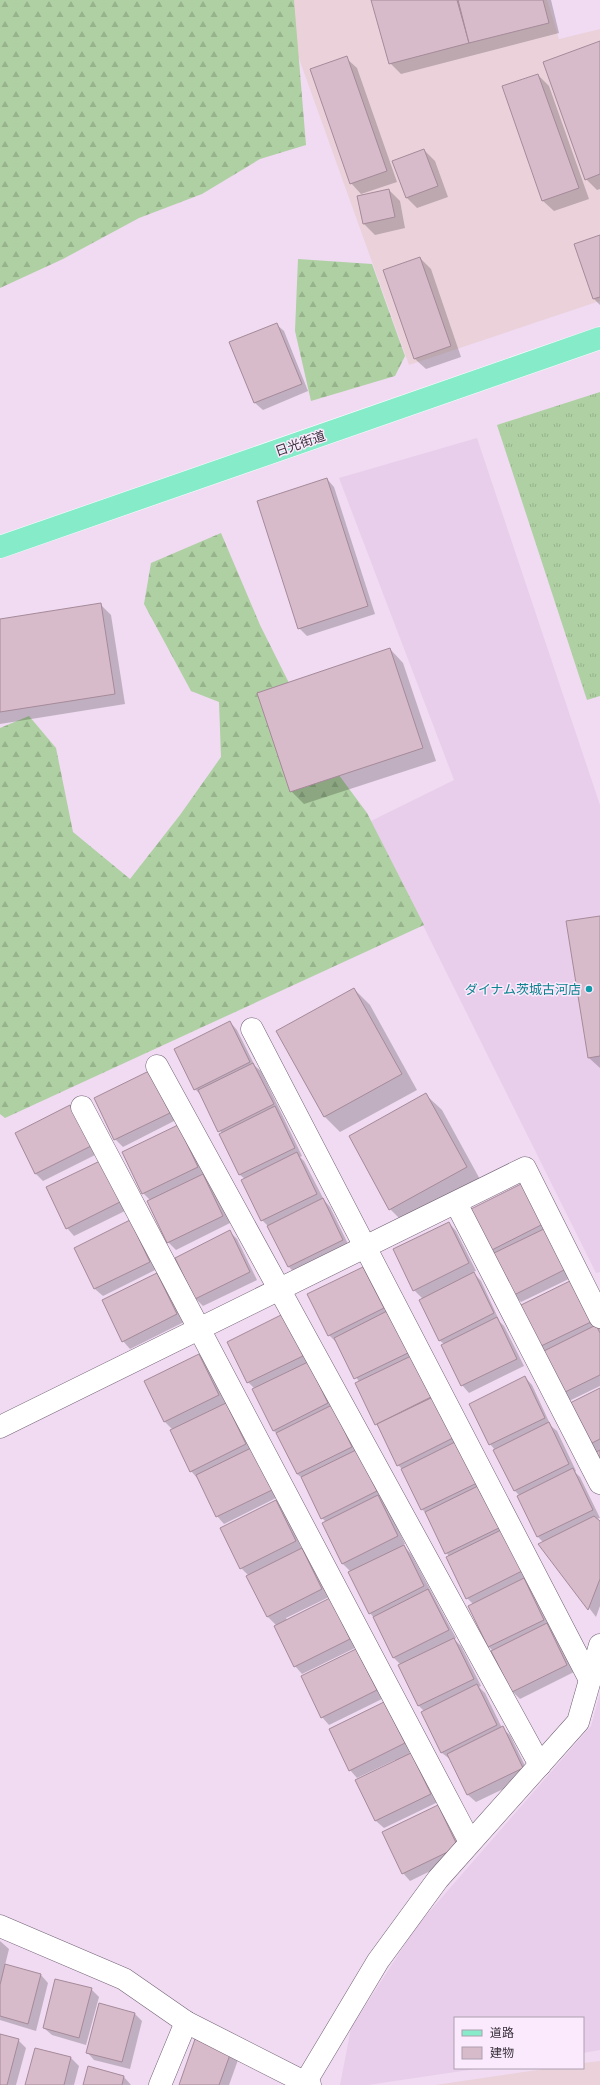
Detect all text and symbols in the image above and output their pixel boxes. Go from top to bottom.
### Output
street label: 日光街道 [273,428,328,460]
place label: ダイナム茨城古河店 [465,982,581,998]
marker: ダイナム茨城古河店 [584,984,594,994]
legend [454,2017,584,2069]
text: 道路 [490,2026,514,2041]
text: 建物 [490,2046,514,2061]

